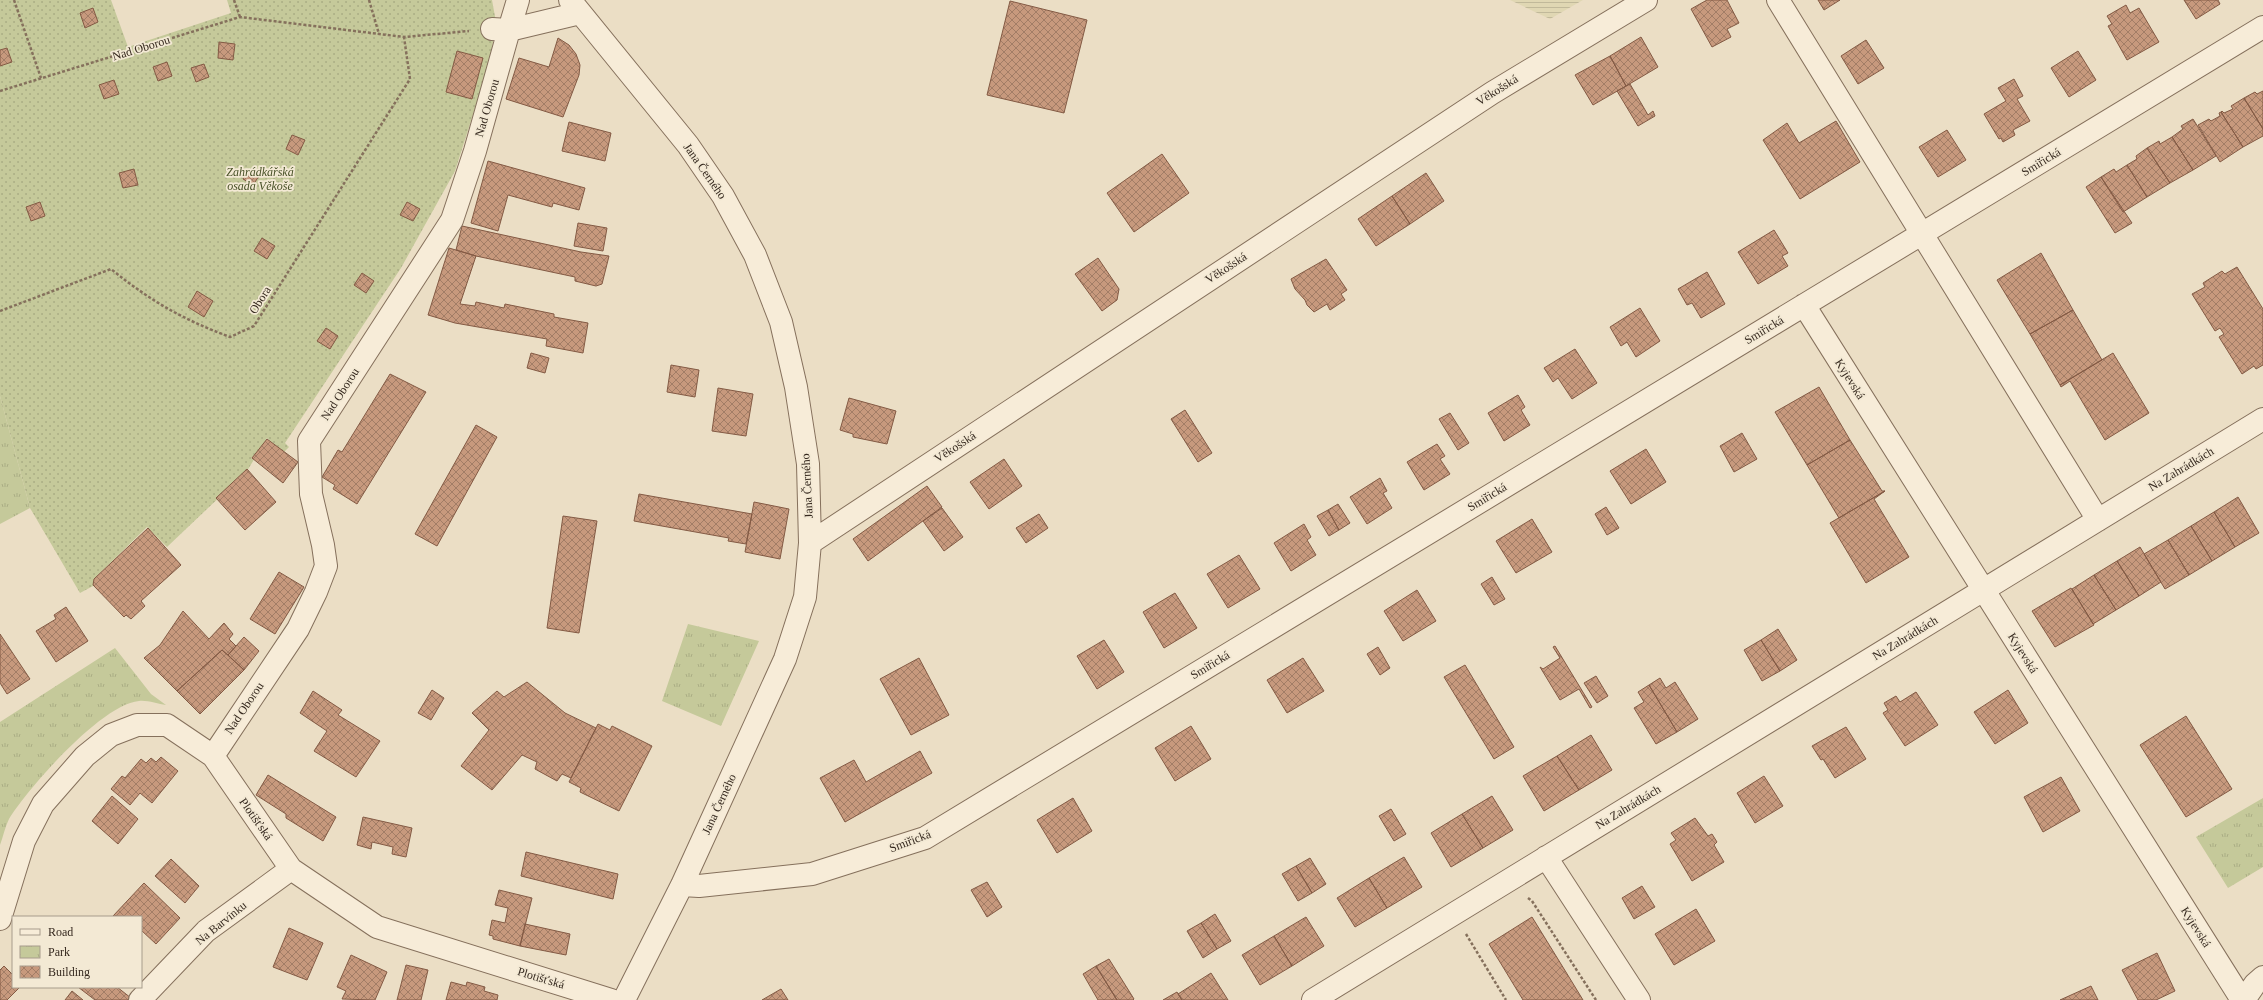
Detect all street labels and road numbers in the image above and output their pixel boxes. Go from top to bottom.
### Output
street label: Nad Oborou [110,33,172,63]
street label: Věkošská [1474,71,1521,108]
street label: Nad Oborou [472,77,502,139]
street label: Jana Černého [681,140,729,202]
street label: Smiřická [2019,144,2064,179]
street label: Věkošská [1203,249,1250,287]
street label: Obora [246,283,274,316]
street label: Smiřická [1742,312,1787,347]
street label: Kyjevská [1832,356,1868,402]
street label: Nad Oborou [318,365,362,423]
street label: Věkošská [932,428,979,466]
street label: Na Zahrádkách [2146,444,2216,494]
street label: Jana Černého [798,453,816,519]
street label: Smiřická [1465,479,1510,514]
street label: Na Zahrádkách [1870,613,1940,663]
street label: Kyjevská [2005,630,2041,676]
street label: Smiřická [1188,647,1233,682]
street label: Nad Oborou [222,679,266,737]
street label: Jana Černého [699,772,739,836]
street label: Na Zahrádkách [1593,782,1663,832]
street label: Plotišťská [236,795,276,843]
street label: Smiřická [887,826,933,855]
street label: Na Barvínku [193,898,249,948]
street label: Kyjevská [2178,904,2214,950]
street label: Plotišťská [516,964,567,992]

